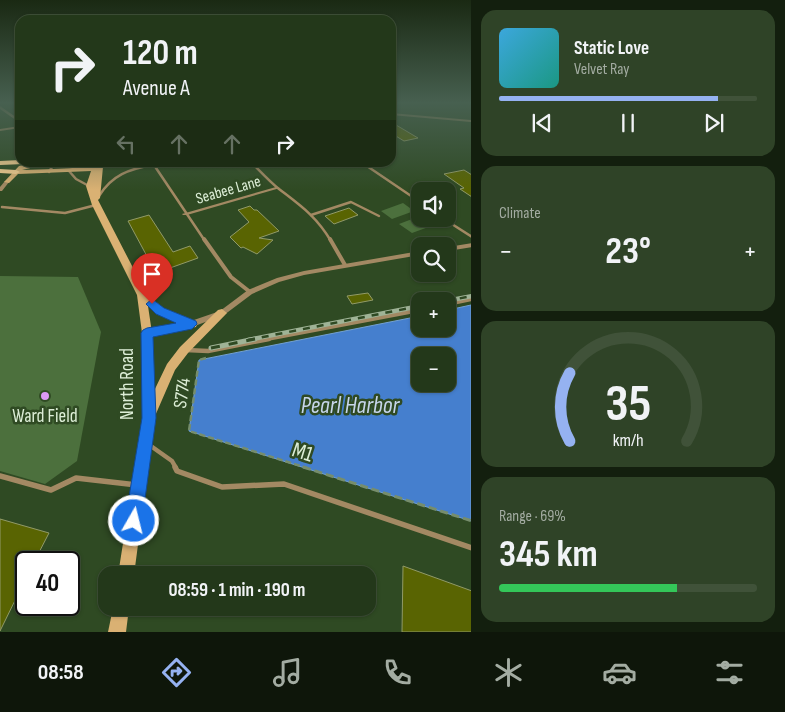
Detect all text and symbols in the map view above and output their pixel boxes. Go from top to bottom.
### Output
text: 120 m [123,32,198,75]
icon: right [40,35,105,100]
text: Static Love [574,37,649,60]
text: Velvet Ray [574,60,629,79]
text: Avenue A [123,75,190,102]
icon: previous [528,109,556,137]
icon: pause [614,109,642,137]
icon: next [700,109,728,137]
icon: left [112,130,140,158]
icon: ahead [165,130,193,158]
icon: ahead [218,130,246,158]
icon: right [271,130,299,158]
street label: Seabee Lane [194,172,263,209]
map controls [411,182,456,392]
button: sound [411,182,456,227]
text: Climate [499,204,541,223]
text: 23° [605,229,651,274]
text: − [499,235,513,268]
text: + [743,235,757,268]
button: search [411,237,456,282]
pin [131,253,173,304]
icon: arrive [138,260,166,288]
button: + [411,292,456,337]
button: − [411,347,456,392]
street label: North Road [116,348,139,420]
text: 35 [605,373,651,436]
street label: S774 [169,377,196,410]
marker: Ward Field [39,390,51,402]
water label: Pearl Harbor [301,391,401,420]
place label: Ward Field [12,405,78,428]
text: km/h [613,430,643,451]
street label: M1 [288,436,317,469]
position arrow [107,494,159,546]
text: Range · 69% [499,507,566,526]
text: 345 km [499,532,598,577]
speed limit sign: 40 [15,551,80,616]
text: 08:59 · 1 min · 190 m [169,579,305,602]
icon: directions [159,655,194,690]
icon: music [270,655,305,690]
icon: phone [380,655,415,690]
icon: climate [491,655,526,690]
icon: car [602,655,637,690]
icon: filters [712,655,747,690]
text: 08:58 [38,659,84,686]

